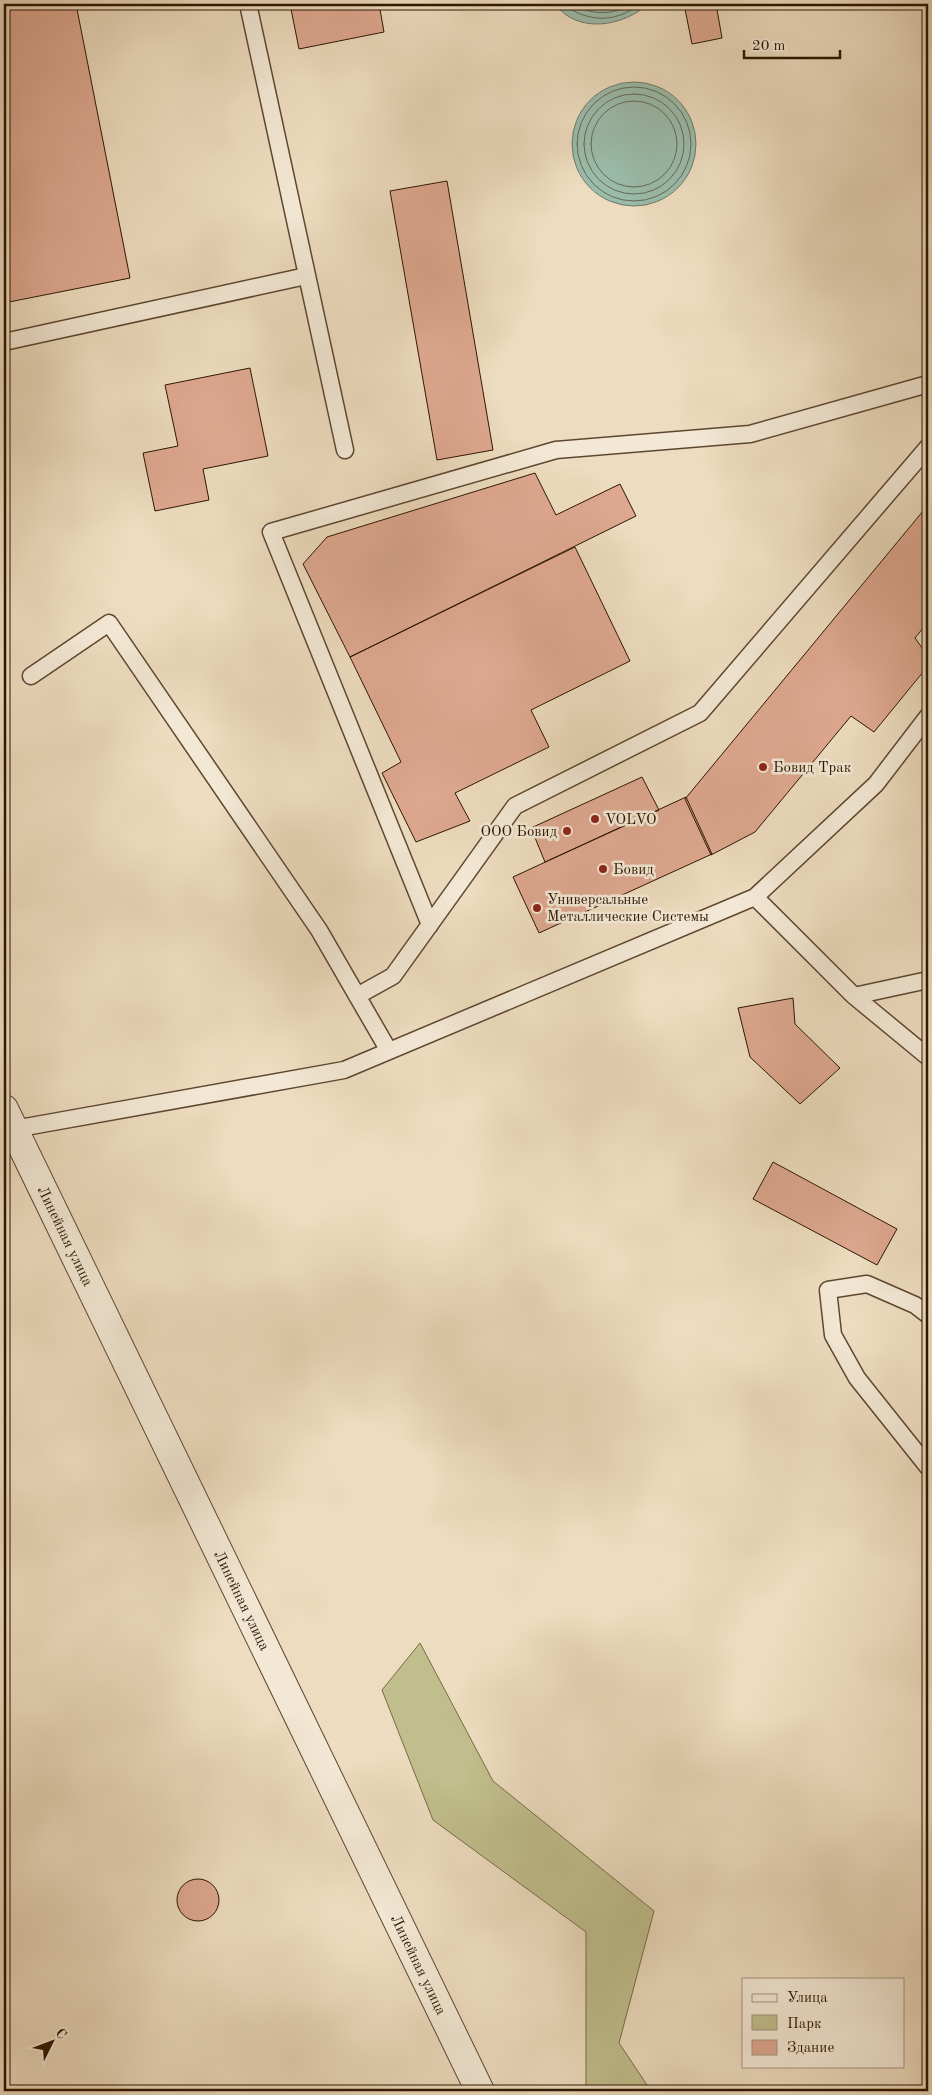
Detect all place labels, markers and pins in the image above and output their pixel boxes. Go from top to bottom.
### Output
marker: Бовид Трак [757,761,769,773]
place label: Бовид Трак [773,761,852,776]
marker: VOLVO [589,813,601,825]
place label: VOLVO [605,813,656,828]
place label: ООО Бовид [481,825,558,840]
marker: ООО Бовид [561,825,573,837]
marker: Бовид [597,863,609,875]
place label: Бовид [613,863,654,878]
place label: Универсальные Металлические Системы [547,893,709,925]
marker: Универсальные Металлические Системы [531,902,543,914]

